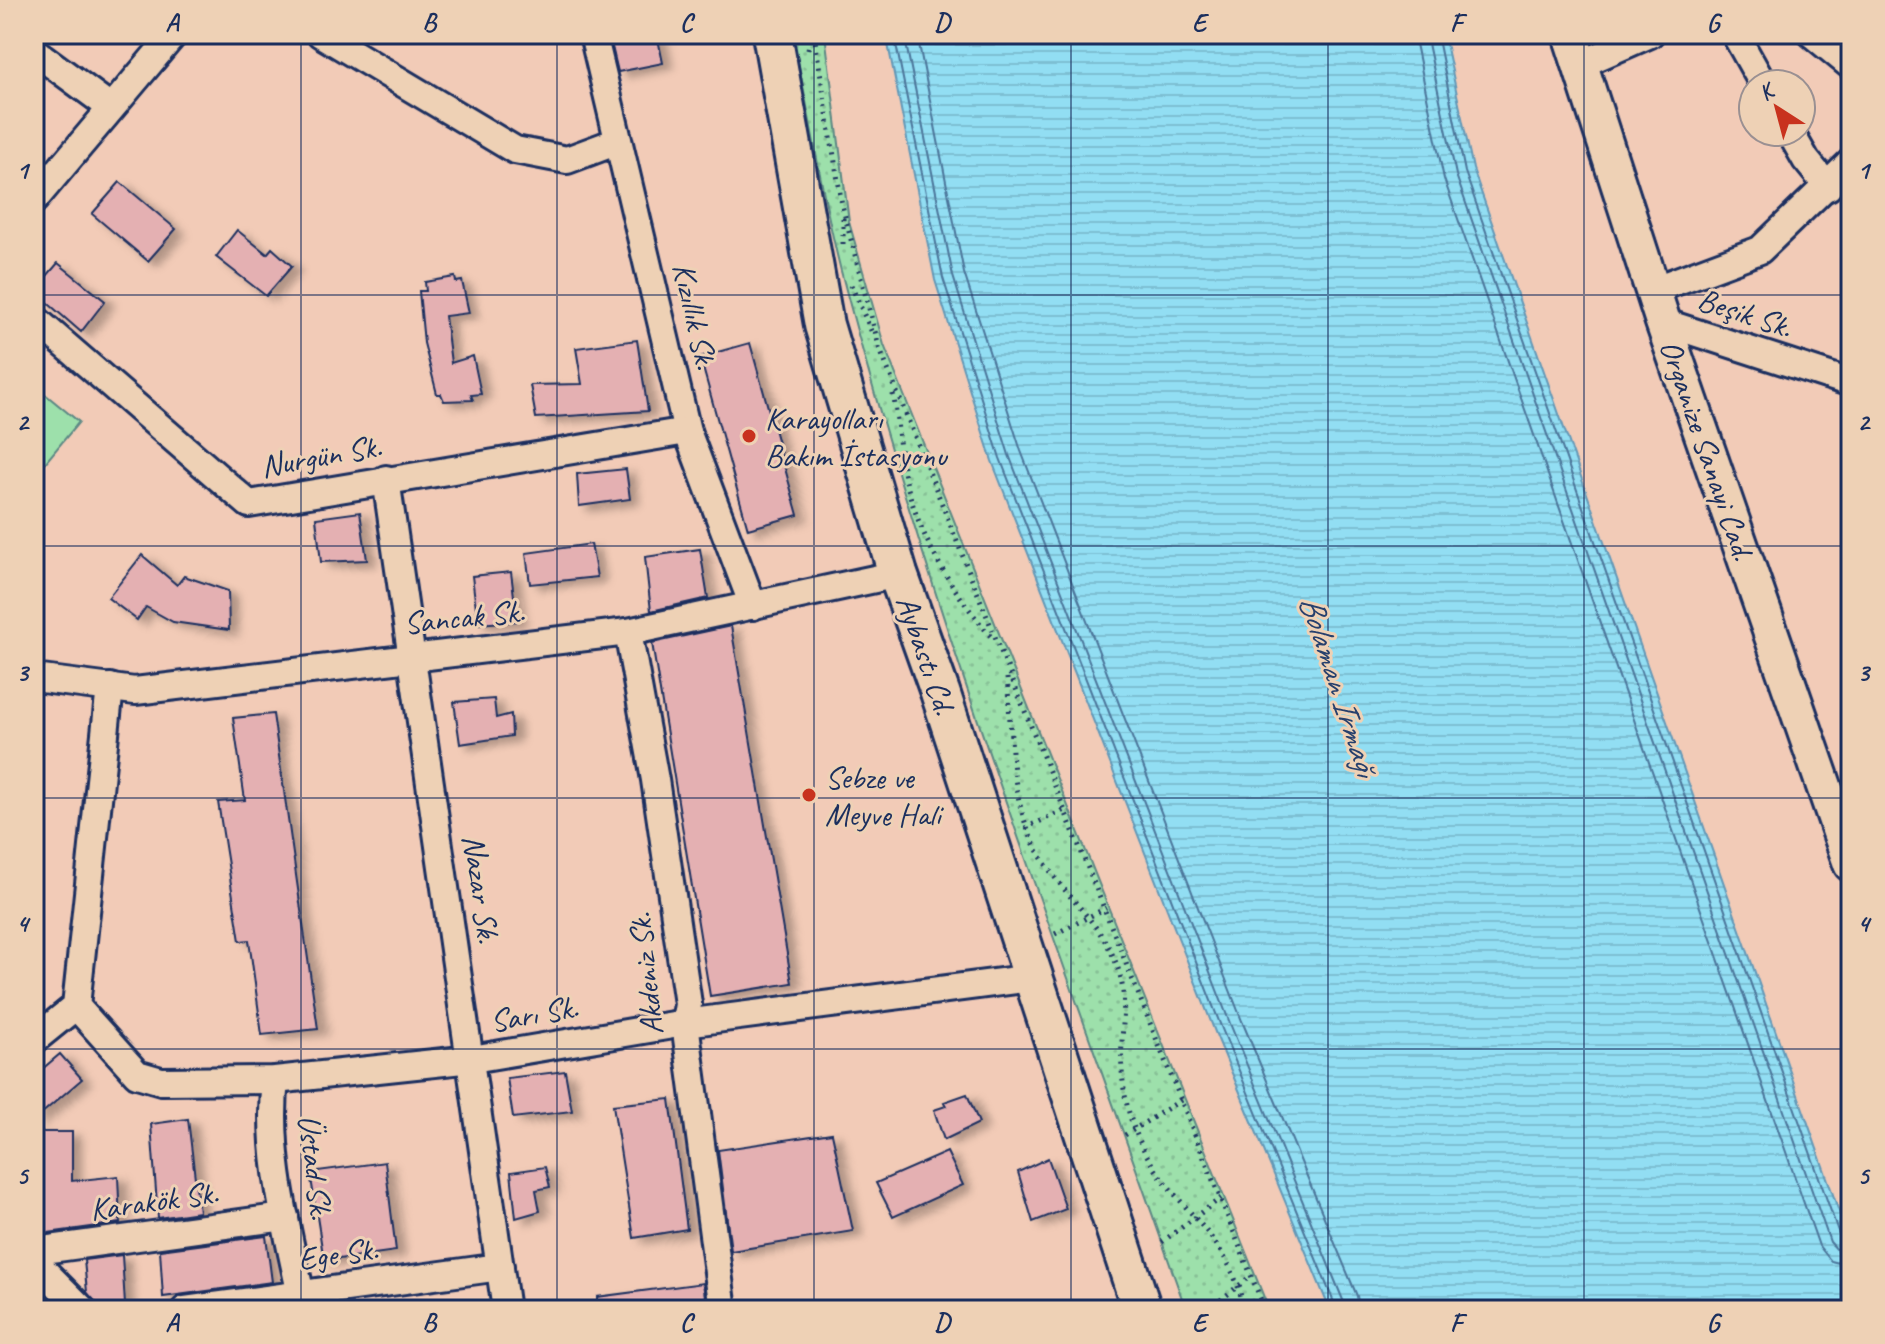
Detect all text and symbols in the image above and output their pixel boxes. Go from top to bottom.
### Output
text: A [165,6,180,39]
text: B [422,6,438,39]
text: C [680,6,696,39]
text: D [934,6,952,39]
text: E [1192,6,1210,39]
text: F [1450,6,1468,39]
text: G [1707,6,1723,39]
north arrow [1737,68,1817,148]
text: K [1753,75,1782,107]
text: 1 [16,154,31,187]
text: 1 [1857,154,1872,187]
street label: Kızıllık Sk. [663,259,727,374]
street label: Beşik Sk. [1693,279,1798,348]
street label: Organize Sanayi Cad. [1650,334,1764,566]
place label: Karayolları Bakım İstasyonu [765,398,949,476]
text: 2 [16,405,30,438]
text: 2 [1857,405,1871,438]
street label: Nurgün Sk. [258,425,385,487]
marker: Karayolları Bakım İstasyonu [740,427,758,445]
water label: Bolaman Irmağı [1290,589,1389,784]
street label: Sancak Sk. [402,590,527,644]
street label: Aybastı Cd. [887,590,966,721]
text: 3 [16,656,30,689]
text: 3 [1857,656,1871,689]
place label: Sebze ve Meyve Hali [825,757,945,835]
marker: Sebze ve Meyve Hali [800,786,818,804]
street label: Nazar Sk. [453,832,509,946]
text: 4 [16,907,31,940]
text: 4 [1857,907,1872,940]
street label: Akdeniz Sk. [619,910,673,1037]
street label: Sarı Sk. [487,986,582,1042]
street label: Üstad Sk. [288,1112,342,1222]
text: 5 [16,1159,30,1192]
text: 5 [1857,1159,1871,1192]
street label: Karakök Sk. [87,1172,221,1230]
street label: Ege Sk. [296,1228,381,1280]
text: A [165,1306,180,1339]
text: B [422,1306,438,1339]
text: C [680,1306,696,1339]
text: D [934,1306,952,1339]
text: E [1192,1306,1210,1339]
text: F [1450,1306,1468,1339]
text: G [1707,1306,1723,1339]

